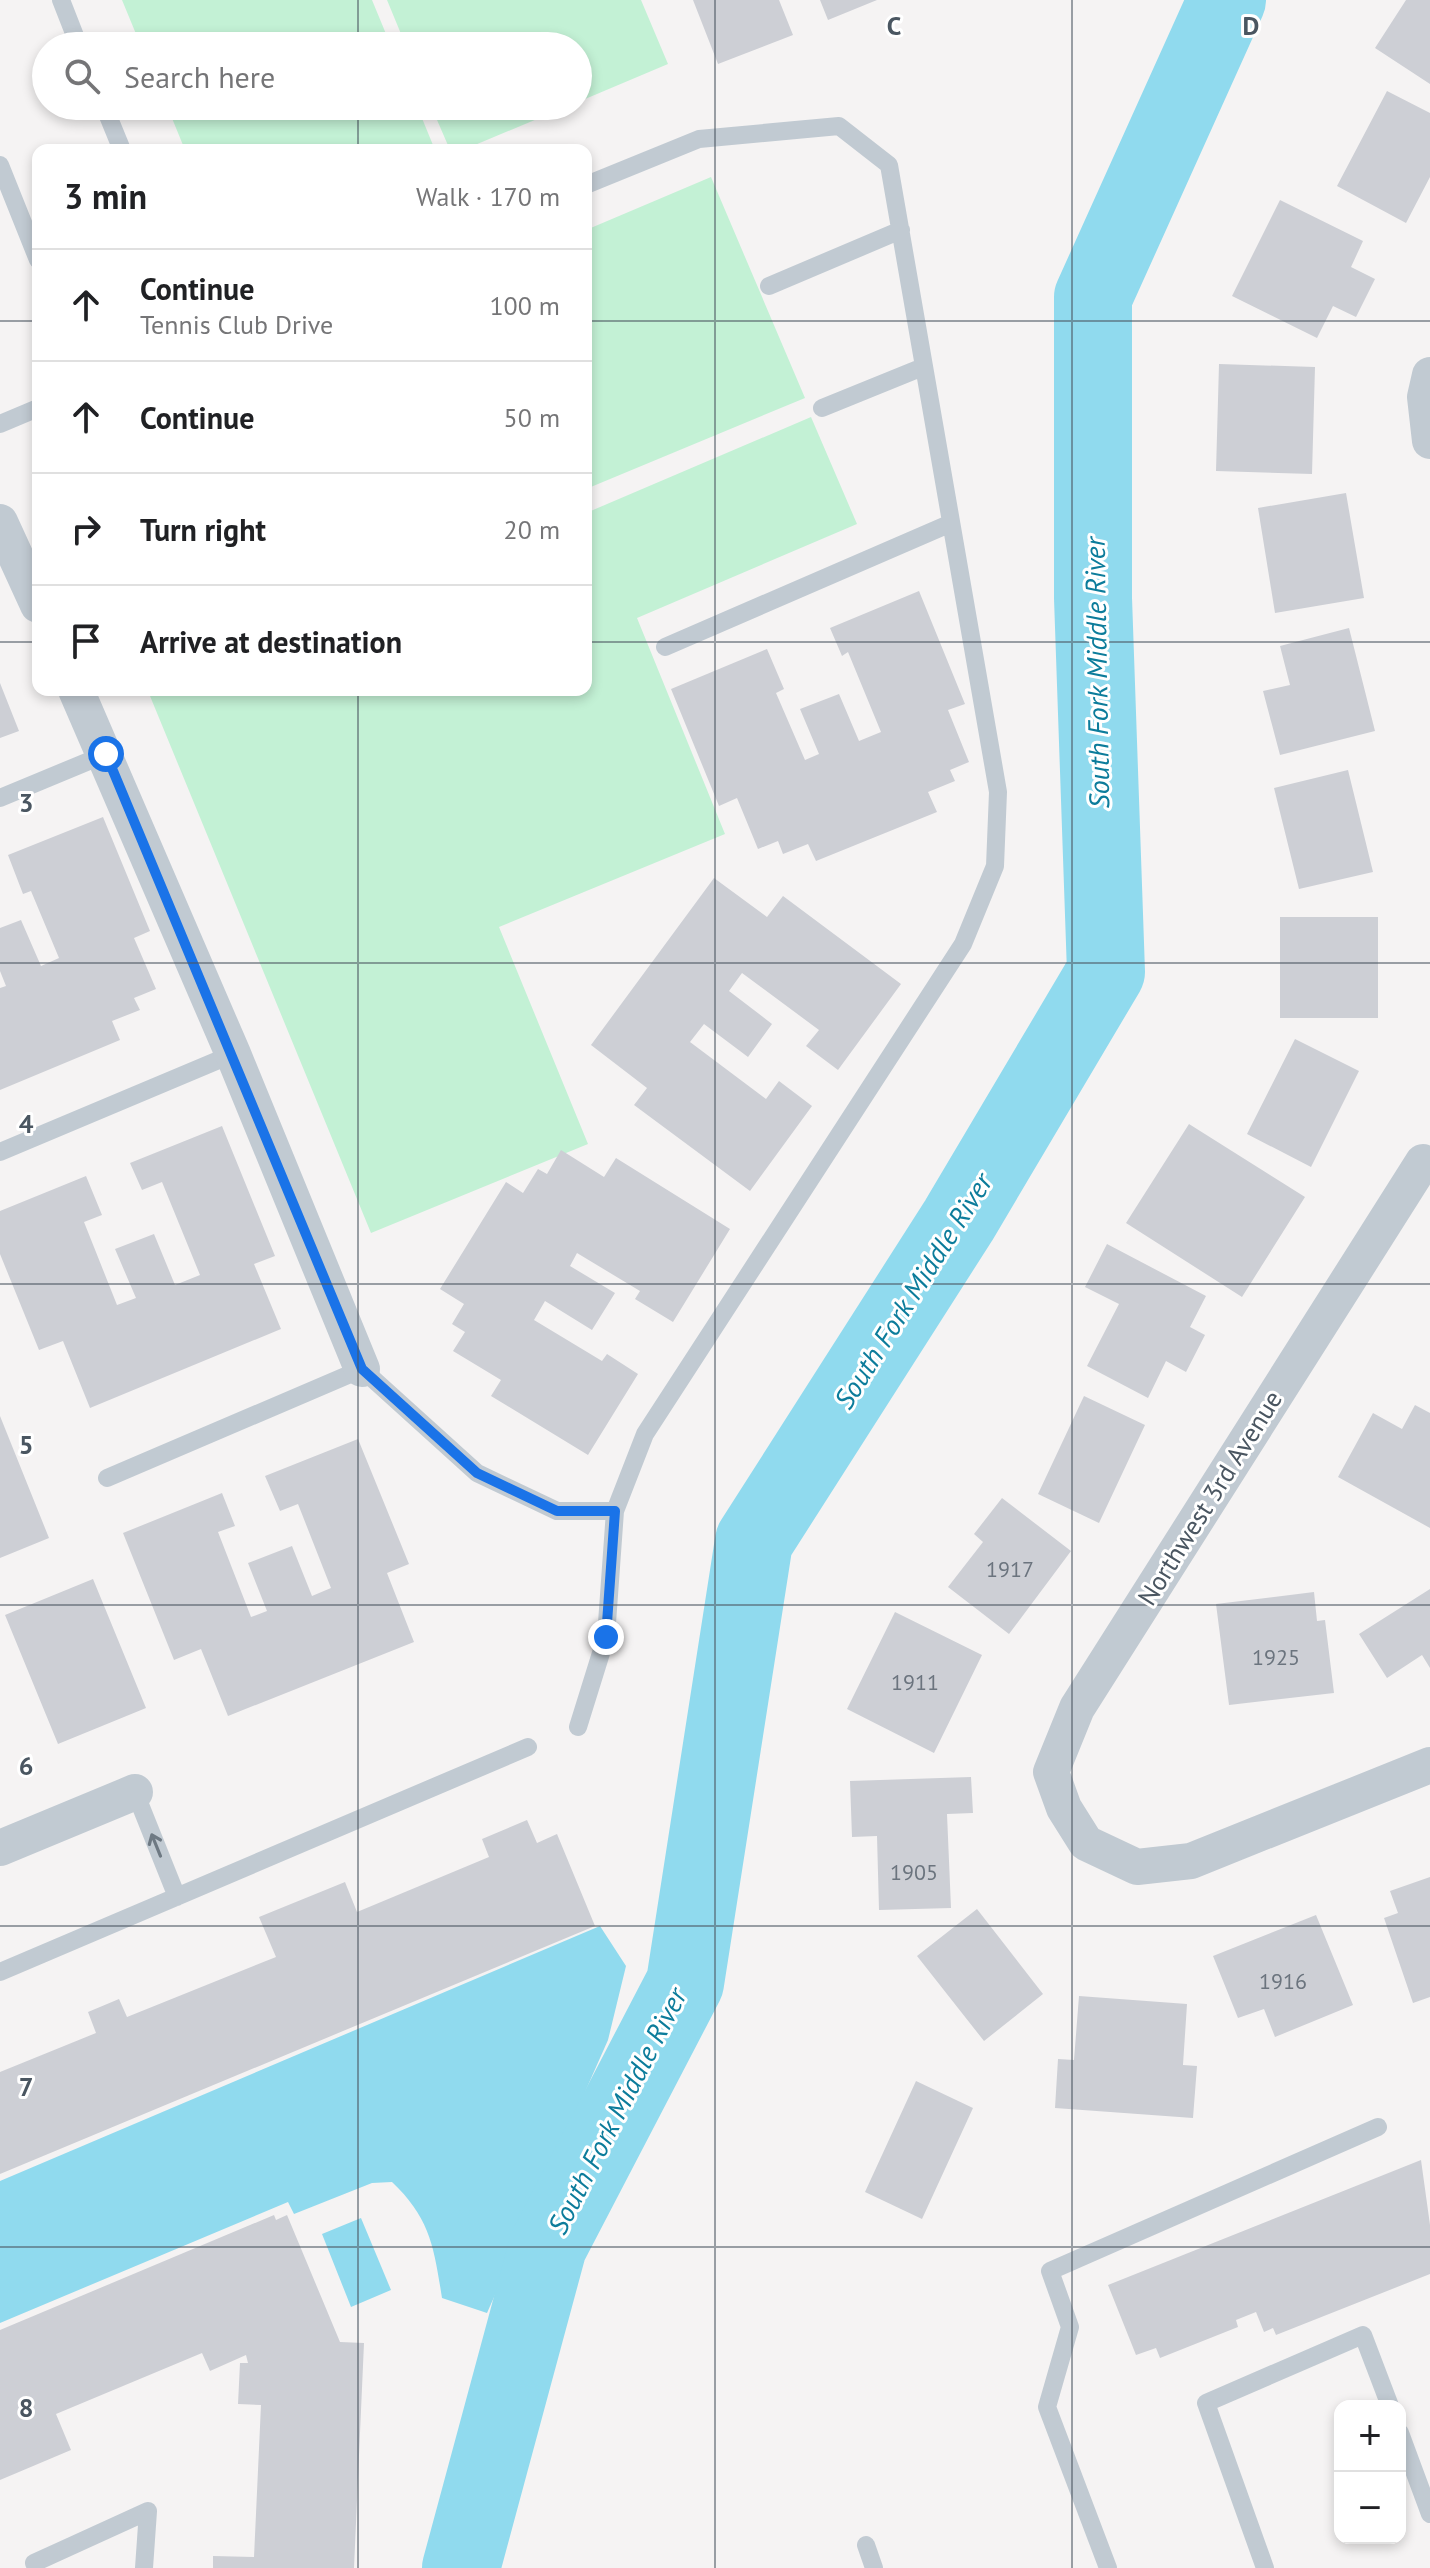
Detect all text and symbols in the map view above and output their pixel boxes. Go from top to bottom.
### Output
text: C [887,9,901,42]
text: D [1243,9,1259,42]
search box [32,32,592,120]
icon: search [60,54,104,98]
text: Search here [124,57,275,96]
text: 3 min [64,174,147,218]
text: Walk · 170 m [416,180,560,213]
text: Continue [140,269,254,308]
icon: ahead [64,283,108,327]
text: 100 m [489,289,560,322]
text: Tennis Club Drive [140,308,333,341]
icon: ahead [64,395,108,439]
text: Continue [140,398,254,437]
text: 50 m [504,401,560,434]
icon: right [64,507,108,551]
text: Turn right [140,510,266,549]
text: 20 m [504,513,560,546]
water label: South Fork Middle River [1076,535,1117,809]
icon: arrive [64,619,108,663]
text: Arrive at destination [140,622,402,661]
route start [88,736,124,772]
text: 3 [19,786,33,819]
text: 4 [19,1107,34,1140]
water label: South Fork Middle River [825,1164,1001,1416]
street label: Northwest 3rd Avenue [1130,1384,1289,1611]
text: 5 [19,1428,33,1461]
house number: 1917 [986,1555,1034,1583]
route end [588,1619,624,1655]
house number: 1925 [1252,1643,1300,1671]
house number: 1911 [891,1668,939,1696]
text: 6 [19,1749,33,1782]
one-way arrow [148,1833,162,1858]
house number: 1905 [890,1858,938,1886]
house number: 1916 [1259,1967,1307,1995]
water label: South Fork Middle River [538,1980,695,2240]
text: 7 [19,2070,33,2103]
text: 8 [19,2391,33,2424]
map controls [1334,2400,1406,2544]
button: + [1334,2400,1406,2472]
button: − [1334,2472,1406,2544]

